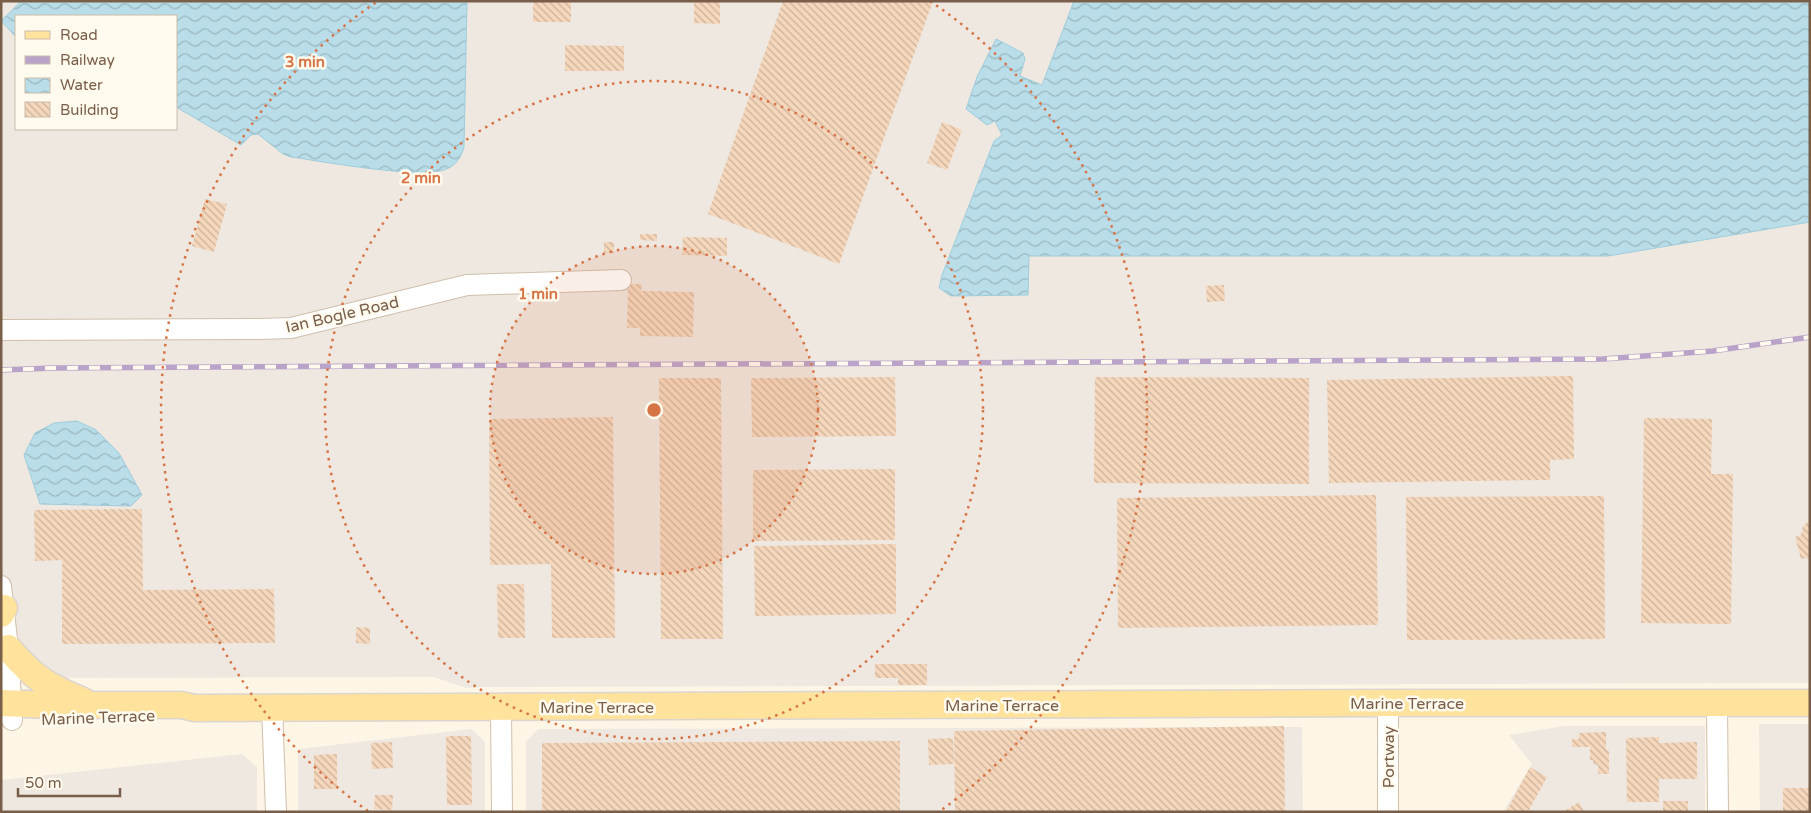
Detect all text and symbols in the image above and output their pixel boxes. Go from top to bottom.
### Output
legend [15,15,178,130]
text: Road [60,26,98,44]
text: Railway [60,51,115,69]
text: 3 min [285,53,325,71]
text: Water [60,76,103,94]
text: Building [60,101,119,119]
text: 2 min [401,169,441,187]
text: 1 min [518,285,558,303]
street label: Ian Bogle Road [284,292,401,338]
centre of rings [645,401,663,419]
street label: Marine Terrace [1350,694,1464,714]
street label: Marine Terrace [945,696,1059,716]
street label: Marine Terrace [540,698,654,718]
street label: Marine Terrace [41,706,155,730]
street label: Portway [1379,725,1399,788]
scale bar [18,766,120,798]
text: 50 m [25,774,62,792]

